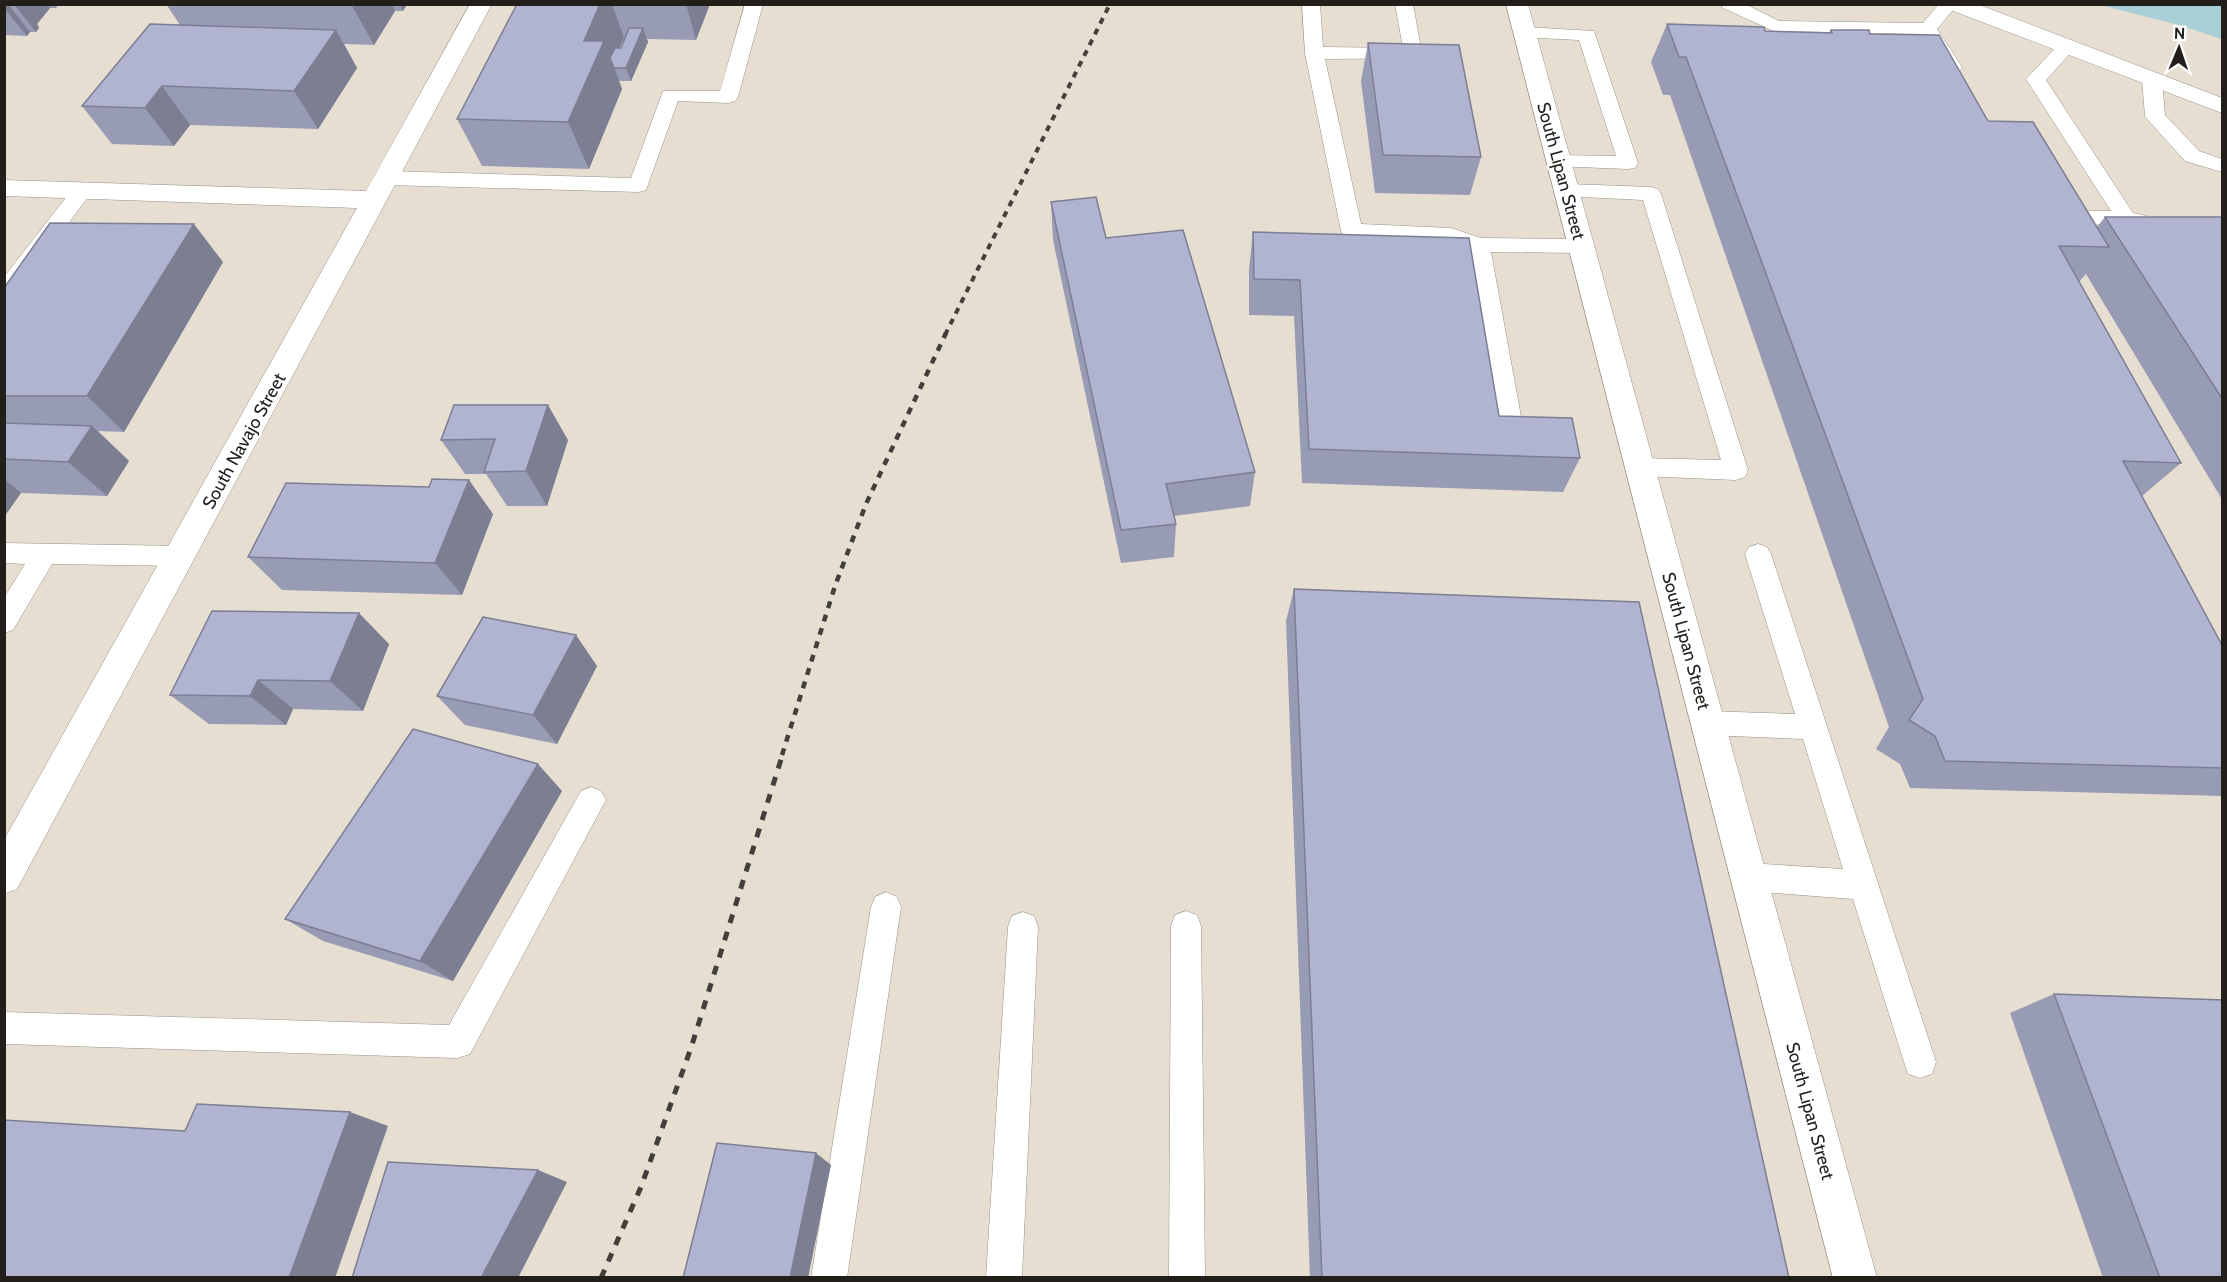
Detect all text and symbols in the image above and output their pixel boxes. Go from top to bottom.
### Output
north arrow [2149,18,2209,78]
text: N [2174,24,2185,43]
street label: South Lipan Street [1532,100,1590,242]
street label: South Navajo Street [198,369,290,513]
street label: South Lipan Street [1657,570,1715,712]
street label: South Lipan Street [1781,1040,1839,1182]

